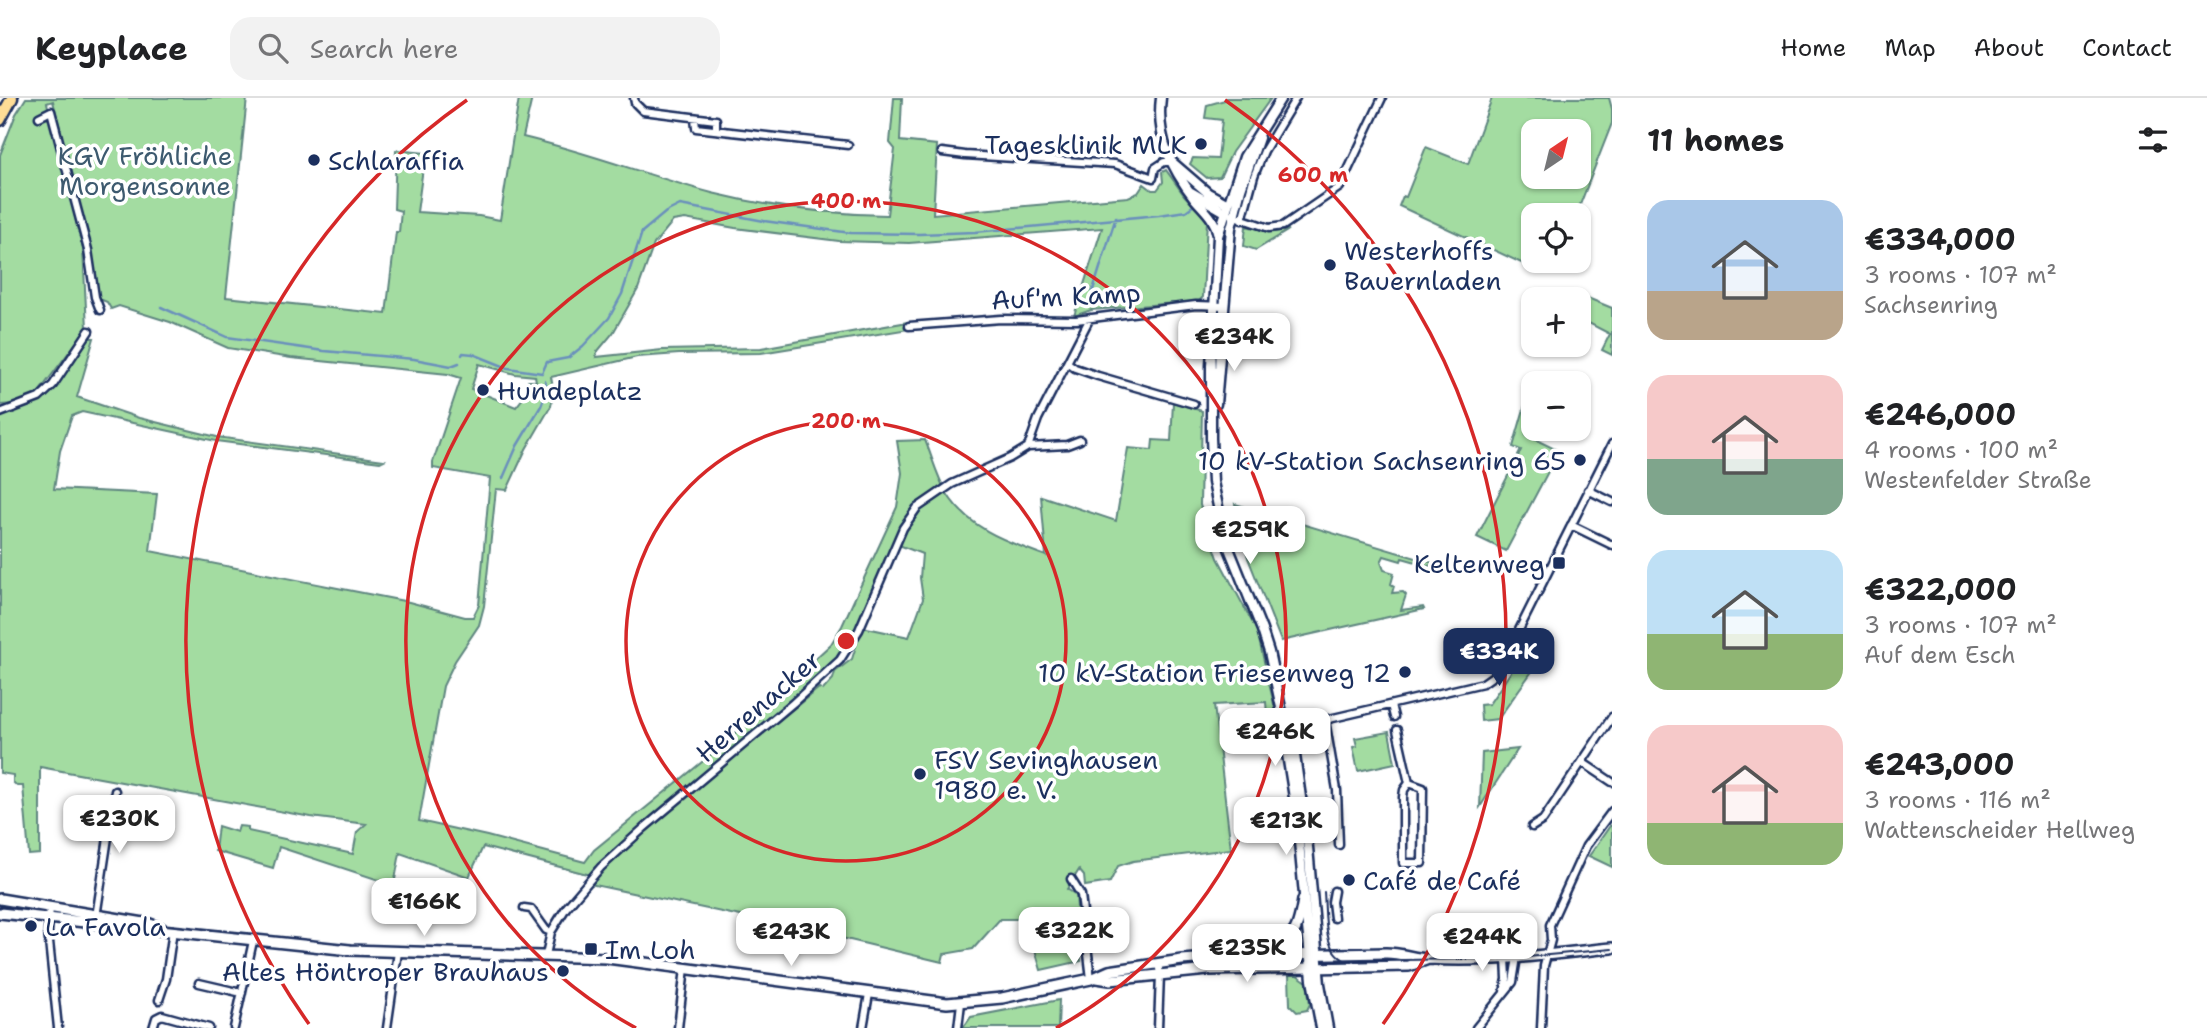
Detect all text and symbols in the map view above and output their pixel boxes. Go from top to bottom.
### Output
search box [230,17,720,80]
text: Keyplace [35,26,188,71]
icon: search [254,29,292,67]
text: Search here [310,31,458,66]
text: Home [1780,32,1846,64]
text: Map [1884,32,1936,64]
text: About [1974,32,2044,64]
text: Contact [2082,32,2172,64]
north arrow [1521,119,1591,189]
map controls [1521,119,1591,441]
text: 11 homes [1647,120,1784,161]
icon: filters [2134,121,2172,159]
place label: Tagesklinik MLK [985,127,1187,162]
marker: Tagesklinik MLK [1193,136,1209,152]
park label: KGV Fröhliche Morgensonne [58,138,232,203]
place label: Schlaraffia [328,143,464,178]
marker: Schlaraffia [306,152,322,168]
text: 600 m [1278,161,1348,189]
text: 400 m [811,187,881,215]
button: locate [1521,203,1591,273]
text: €334,000 [1864,219,2016,260]
icon: home [1703,228,1787,312]
place label: Westerhoffs Bauernladen [1344,233,1501,298]
marker: Westerhoffs Bauernladen [1322,257,1338,273]
text: 3 rooms · 107 m² [1864,260,2057,290]
street label: Auf'm Kamp [990,275,1142,317]
button: + [1521,287,1591,357]
text: Sachsenring [1864,290,1998,320]
pin: €234K [1185,314,1283,373]
text: €234K [1194,321,1274,351]
button: − [1521,371,1591,441]
place label: Hundeplatz [497,373,643,408]
marker: Hundeplatz [475,382,491,398]
text: €246,000 [1864,394,2016,435]
icon: home [1703,403,1787,487]
text: 200 m [811,407,881,435]
text: 4 rooms · 100 m² [1864,435,2058,465]
place label: 10 kV-Station Sachsenring 65 [1198,443,1566,478]
marker: 10 kV-Station Sachsenring 65 [1572,452,1588,468]
text: Westenfelder Straße [1864,465,2092,495]
pin: €259K [1201,506,1299,566]
text: €259K [1211,514,1289,544]
place label: Keltenweg [1414,546,1545,581]
marker: Keltenweg [1551,555,1567,571]
text: €322,000 [1864,569,2017,610]
icon: home [1703,578,1787,662]
text: 3 rooms · 107 m² [1864,610,2057,640]
pin: €334K [1450,628,1548,688]
centre of rings [834,629,858,653]
text: €334K [1459,636,1539,666]
text: Auf dem Esch [1864,640,2016,670]
street label: Herrenacker [688,642,828,770]
place label: 10 kV-Station Friesenweg 12 [1038,655,1391,690]
marker: 10 kV-Station Friesenweg 12 [1397,664,1413,680]
pin: €246K [1226,708,1324,768]
text: €246K [1235,716,1315,746]
place label: FSV Sevinghausen 1980 e. V. [934,742,1158,807]
text: €243,000 [1864,744,2015,785]
icon: home [1703,753,1787,837]
marker: FSV Sevinghausen 1980 e. V. [912,766,928,782]
text: 3 rooms · 116 m² [1864,785,2051,815]
pin: €230K [70,796,168,855]
pin: €213K [1237,798,1335,857]
text: €230K [79,803,159,833]
text: €213K [1250,805,1322,835]
text: Wattenscheider Hellweg [1864,815,2135,845]
place label: Café de Café [1363,863,1521,898]
marker: Café de Café [1341,872,1357,888]
pin: €166K [375,878,473,938]
text: €166K [387,886,461,916]
pin: €243K [742,908,840,968]
pin: €322K [1025,908,1123,967]
place label: La Favola [45,909,166,944]
pin: €244K [1433,914,1531,973]
text: €322K [1035,915,1113,945]
text: €243K [752,916,830,946]
marker: La Favola [23,918,39,934]
text: €244K [1442,921,1522,951]
pin: €235K [1198,924,1296,984]
place label: Im Loh [605,932,695,967]
text: €235K [1208,932,1286,962]
marker: Im Loh [583,941,599,957]
place label: Altes Höntroper Brauhaus [222,954,549,989]
marker: Altes Höntroper Brauhaus [555,963,571,979]

